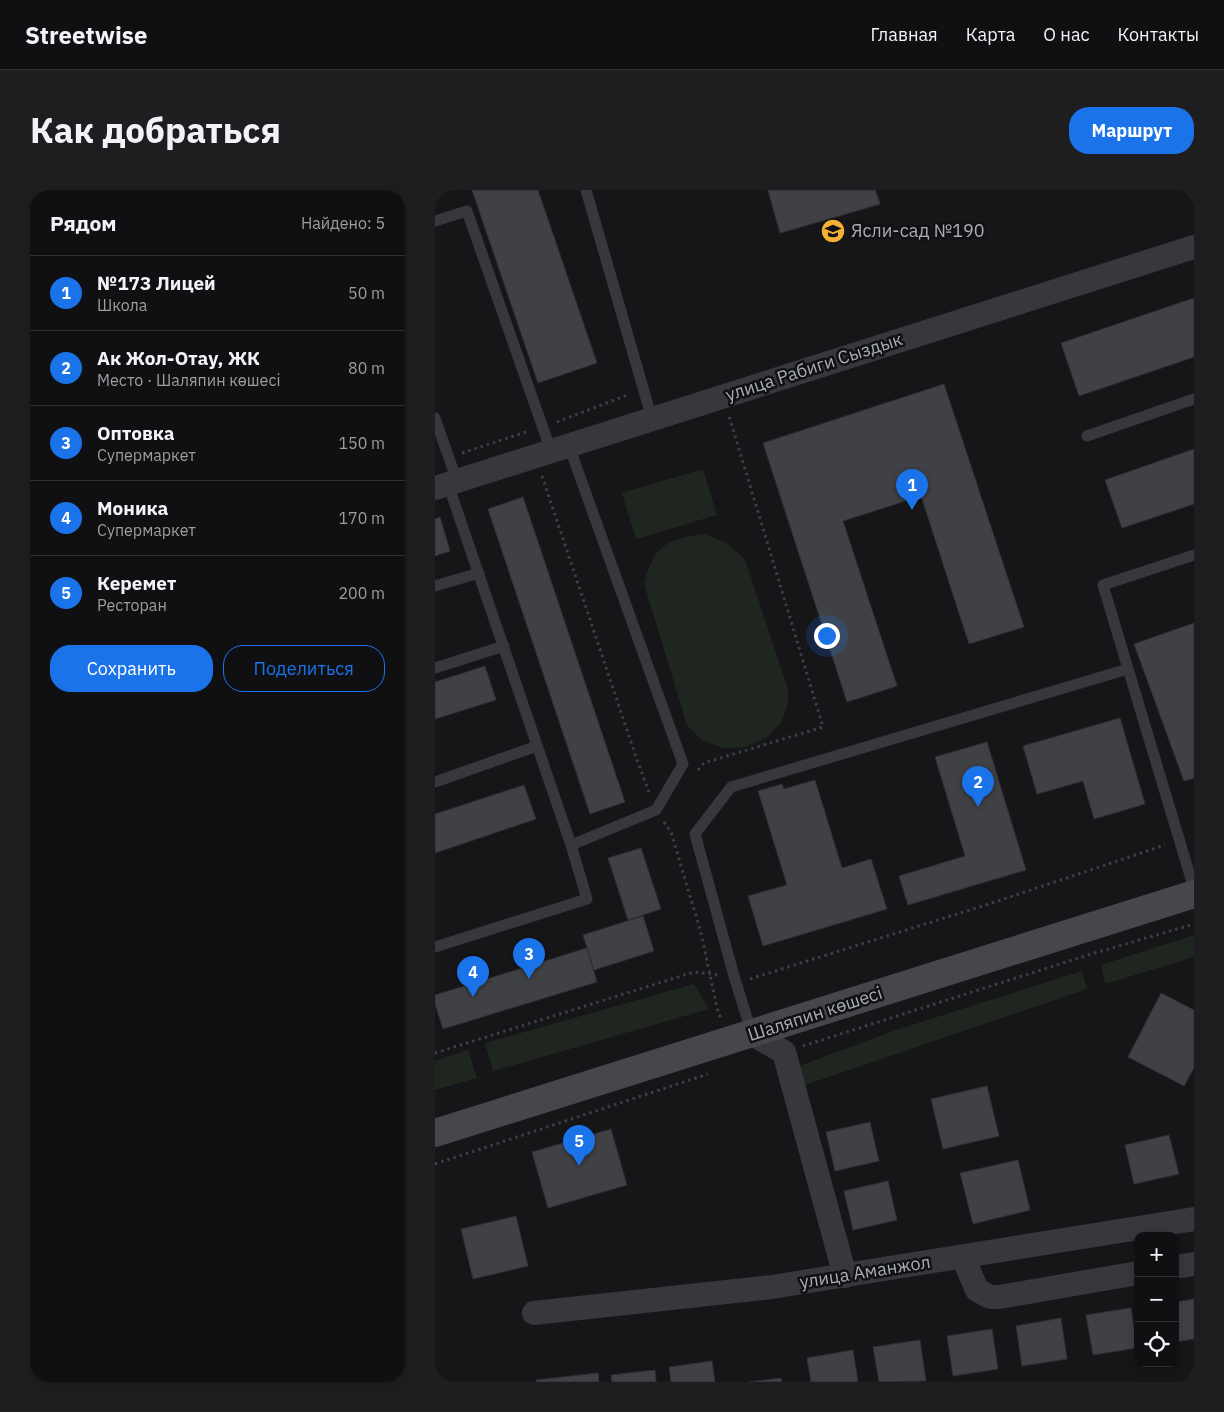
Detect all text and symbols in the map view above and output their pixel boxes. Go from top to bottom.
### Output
text: Streetwise [25,19,147,51]
text: Главная [870,23,938,46]
text: Карта [966,23,1015,46]
text: О нас [1043,23,1090,46]
text: Контакты [1118,23,1199,46]
text: Как добраться [30,107,281,153]
button: Маршрут [1069,107,1194,154]
text: Рядом [50,209,117,237]
text: Найдено: 5 [301,213,385,233]
school or university icon: Ясли-сад №190 [820,218,846,244]
place label: Ясли-сад №190 [851,219,985,242]
text: №173 Лицей [97,271,216,295]
text: 1 [61,283,71,303]
text: 50 m [348,283,385,303]
text: Школа [97,295,147,315]
street label: улица Рабиги Сыздык [722,327,905,406]
text: Ак Жол-Отау, ЖК [97,346,260,370]
text: 2 [61,358,71,378]
text: 80 m [348,358,385,378]
text: Место · Шаляпин көшесі [97,370,280,390]
text: Оптовка [97,421,175,445]
text: 3 [61,433,71,453]
text: 150 m [338,433,385,453]
text: Супермаркет [97,445,196,465]
pin: 1 [896,469,928,510]
text: Моника [97,496,168,520]
text: 4 [61,508,71,528]
text: 170 m [338,508,385,528]
text: Супермаркет [97,520,196,540]
text: Керемет [97,571,176,595]
text: 5 [61,583,71,603]
text: 200 m [338,583,385,603]
text: Ресторан [97,595,167,615]
your location [814,623,840,649]
button: Сохранить [50,645,213,692]
button: Поделиться [223,645,385,692]
pin: 2 [962,766,994,807]
pin: 3 [513,938,545,979]
pin: 4 [457,956,489,997]
street label: Шаляпин көшесі [745,981,885,1046]
pin: 5 [563,1125,595,1166]
map controls [1134,1232,1179,1367]
button: + [1134,1232,1179,1277]
street label: улица Аманжол [798,1250,932,1293]
button: − [1134,1277,1179,1322]
button: locate [1134,1322,1179,1367]

